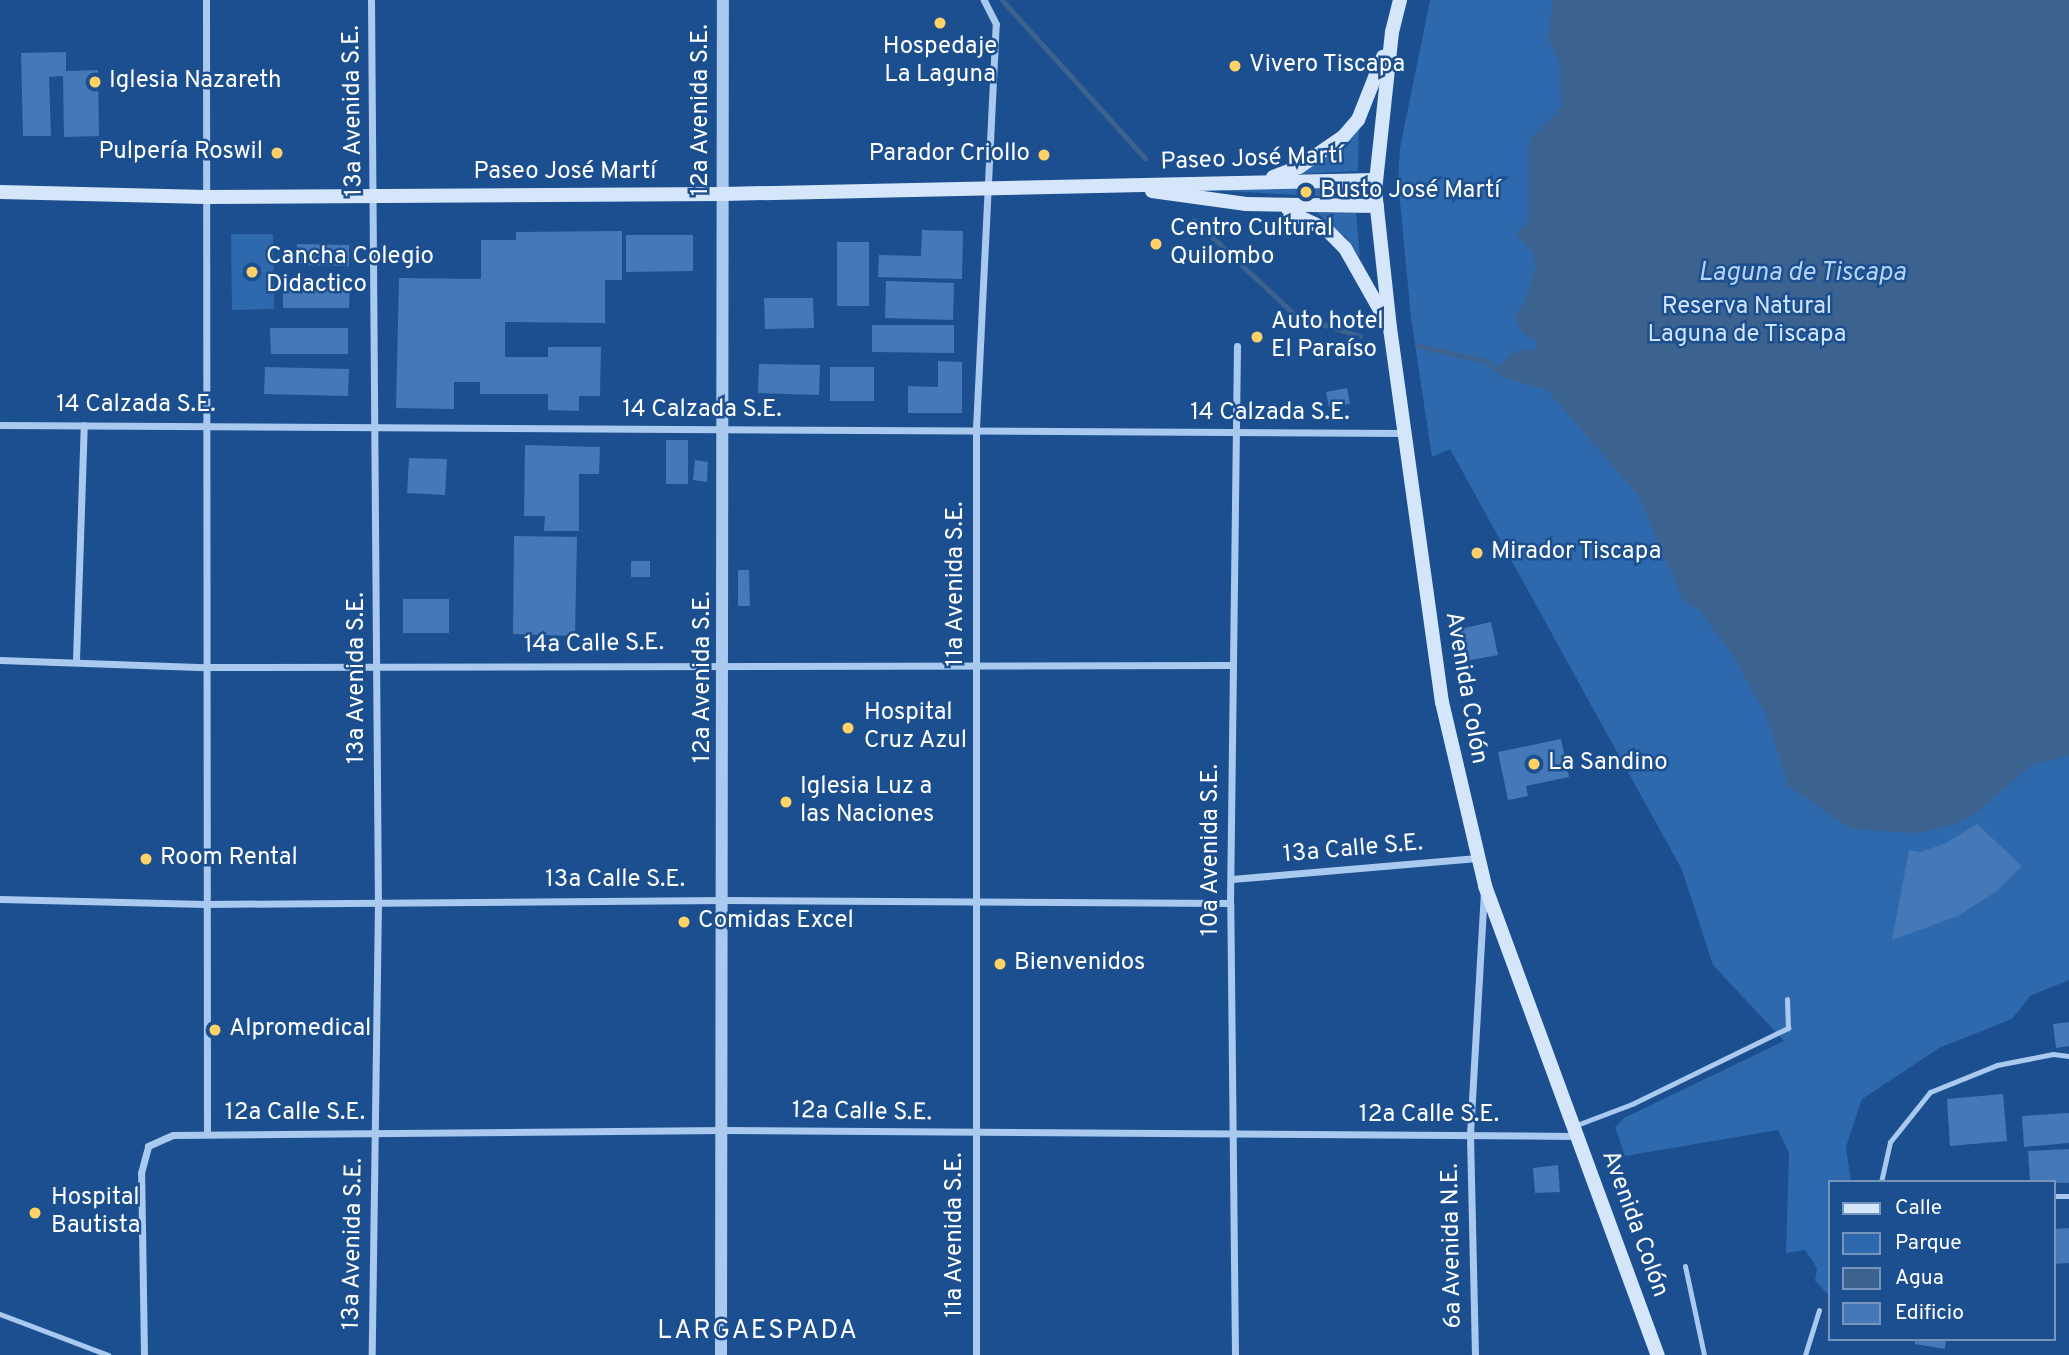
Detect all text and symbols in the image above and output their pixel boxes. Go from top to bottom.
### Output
marker: Hospedaje La Laguna [932,15,948,31]
street label: 13a Avenida S.E. [338,24,370,198]
street label: 12a Avenida S.E. [688,24,716,196]
place label: Hospedaje La Laguna [883,34,997,90]
place label: Vivero Tiscapa [1249,52,1406,80]
marker: Vivero Tiscapa [1227,58,1243,74]
place label: Iglesia Nazareth [109,68,281,96]
marker: Iglesia Nazareth [87,74,103,90]
place label: Pulpería Roswil [99,139,263,167]
place label: Parador Criollo [869,141,1030,169]
street label: Paseo José Martí [1160,142,1344,178]
marker: Pulpería Roswil [269,145,285,161]
marker: Parador Criollo [1036,147,1052,163]
street label: Paseo José Martí [474,159,656,187]
place label: Busto José Martí [1320,178,1500,206]
marker: Busto José Martí [1298,184,1314,200]
place label: Centro Cultural Quilombo [1170,216,1333,272]
marker: Centro Cultural Quilombo [1148,236,1164,252]
place label: Cancha Colegio Didactico [266,244,434,300]
water label: Laguna de Tiscapa [1698,258,1906,290]
marker: Cancha Colegio Didactico [244,264,260,280]
park label: Reserva Natural Laguna de Tiscapa [1647,294,1847,350]
place label: Auto hotel El Paraíso [1271,309,1384,365]
marker: Auto hotel El Paraíso [1249,329,1265,345]
street label: 14 Calzada S.E. [56,392,216,420]
street label: 14 Calzada S.E. [622,397,782,425]
street label: 14 Calzada S.E. [1190,400,1350,428]
street label: 11a Avenida S.E. [943,501,971,667]
place label: Mirador Tiscapa [1491,539,1662,567]
marker: Mirador Tiscapa [1469,545,1485,561]
street label: 12a Avenida S.E. [690,591,718,763]
street label: 13a Avenida S.E. [344,592,372,764]
street label: Avenida Colón [1437,610,1493,766]
street label: 14a Calle S.E. [524,629,664,661]
place label: Hospital Cruz Azul [864,700,968,756]
marker: Hospital Cruz Azul [838,718,858,738]
place label: La Sandino [1548,750,1668,778]
marker: La Sandino [1526,756,1542,772]
street label: 10a Avenida S.E. [1198,763,1226,937]
place label: Iglesia Luz a las Naciones [800,774,934,830]
marker: Iglesia Luz a las Naciones [778,794,794,810]
street label: 13a Calle S.E. [1282,830,1424,870]
place label: Room Rental [160,845,298,873]
marker: Room Rental [138,851,154,867]
street label: 13a Calle S.E. [545,867,685,895]
place label: Comidas Excel [698,908,854,936]
marker: Comidas Excel [676,914,692,930]
place label: Bienvenidos [1014,950,1145,978]
marker: Bienvenidos [992,956,1008,972]
place label: Alpromedical [229,1016,371,1044]
marker: Alpromedical [207,1022,223,1038]
street label: 12a Calle S.E. [792,1097,932,1129]
street label: 12a Calle S.E. [225,1100,365,1128]
street label: 12a Calle S.E. [1359,1102,1499,1130]
street label: Avenida Colón [1594,1147,1674,1301]
street label: 11a Avenida S.E. [942,1152,970,1318]
street label: 13a Avenida S.E. [338,1157,370,1331]
street label: 6a Avenida N.E. [1437,1163,1469,1329]
legend [1828,1180,2055,1341]
place label: Hospital Bautista [51,1185,140,1241]
text: Calle [1895,1195,1942,1222]
marker: Hospital Bautista [25,1203,45,1223]
text: Parque [1895,1230,1962,1257]
text: Agua [1895,1265,1944,1292]
text: Edificio [1895,1300,1964,1327]
district label: LARGAESPADA [659,1316,857,1348]

